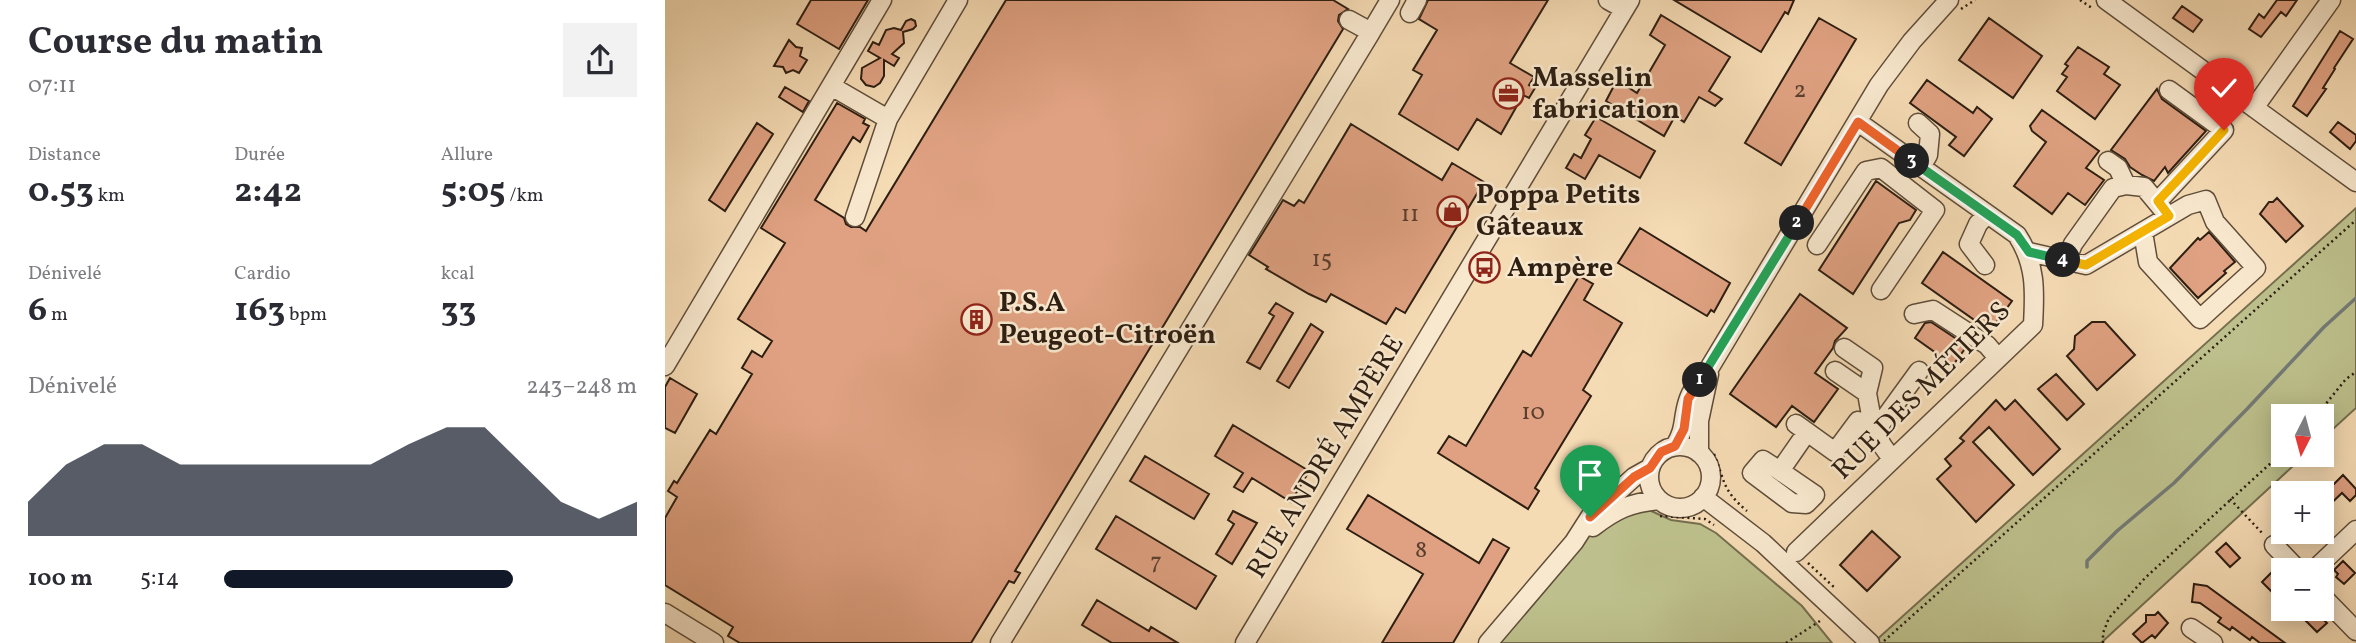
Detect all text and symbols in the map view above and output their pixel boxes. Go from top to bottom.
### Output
text: Course du matin [28,17,324,70]
button: share [563,23,637,97]
pin [2194,58,2254,130]
place label: Masselin fabrication [1532,59,1680,130]
icon: check [2205,69,2243,107]
text: 07:11 [28,70,76,102]
house number: 2 [1794,74,1806,108]
office icon: Masselin fabrication [1492,77,1526,111]
text: Distance [28,142,101,168]
text: Durée [234,142,285,168]
text: Allure [441,142,493,168]
pin: 3 [1895,144,1929,178]
text: 3 [1907,147,1916,173]
text: 0.53 [28,168,94,216]
text: 2:42 [234,168,302,216]
text: 5:05 [441,168,506,216]
place label: Poppa Petits Gâteaux [1476,176,1641,247]
text: km [94,183,125,209]
text: /km [506,183,544,209]
shop icon: Poppa Petits Gâteaux [1436,194,1470,228]
house number: 11 [1401,198,1419,232]
pin: 2 [1779,206,1815,241]
text: 2 [1792,209,1801,235]
house number: 15 [1312,243,1332,277]
pin: 4 [2045,243,2081,278]
text: 4 [2057,246,2068,272]
place label: Ampère [1507,249,1613,288]
bus stop icon: Ampère [1467,251,1501,285]
text: Dénivelé [28,261,101,287]
text: Cardio [234,261,291,287]
text: kcal [441,261,474,287]
place label: P.S.A Peugeot-Citroën [999,284,1216,355]
text: 6 [28,287,47,335]
text: 163 [234,287,285,335]
text: 33 [441,287,476,335]
street label: RUE DES MÉTIERS [1824,293,2020,489]
text: m [47,302,68,328]
text: bpm [285,302,327,328]
building icon: P.S.A Peugeot-Citroën [959,302,993,336]
street label: RUE ANDRÉ AMPÈRE [1238,328,1414,586]
pin: 1 [1683,362,1717,398]
text: 1 [1696,366,1703,392]
text: Dénivelé [28,371,117,403]
text: 243–248 m [526,371,637,403]
house number: 10 [1521,396,1545,430]
north arrow [2271,404,2335,467]
map controls [2271,404,2334,621]
pin [1560,445,1620,517]
icon: arrive [1571,456,1609,494]
button: + [2271,481,2334,544]
house number: 8 [1415,534,1427,568]
house number: 7 [1150,546,1162,580]
button: − [2271,558,2334,621]
text: 100 m [28,563,93,595]
text: 5:14 [140,563,179,595]

